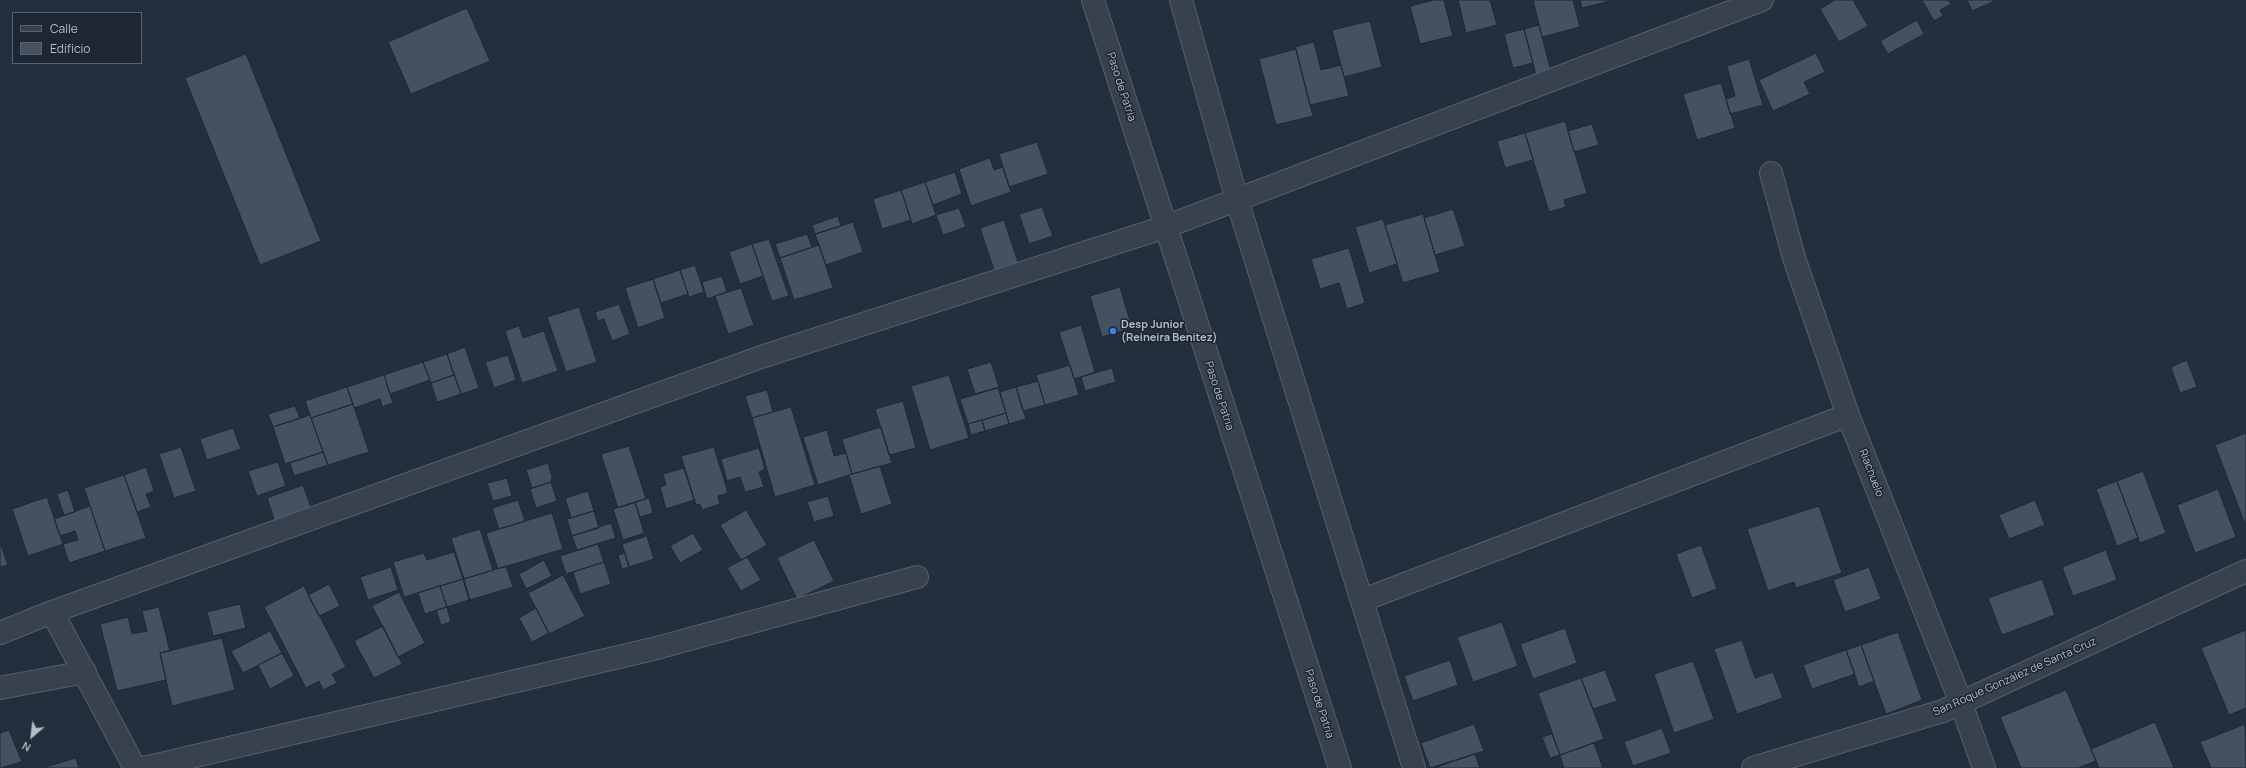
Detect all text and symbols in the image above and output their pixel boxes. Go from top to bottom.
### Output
legend [12,12,142,64]
text: Calle [50,20,78,37]
text: Edificio [50,40,90,57]
street label: Paso de Patria [1104,51,1138,123]
place label: Desp Junior (Reineira Benitez) [1121,318,1218,344]
marker: Desp Junior (Reineira Benitez) [1108,326,1118,336]
street label: Paso de Patria [1202,360,1236,432]
street label: Riachuelo [1856,447,1886,499]
street label: San Roque González de Santa Cruz [1931,635,2099,719]
street label: Paso de Patria [1302,668,1336,740]
north arrow [12,716,52,756]
text: N [19,739,33,756]

